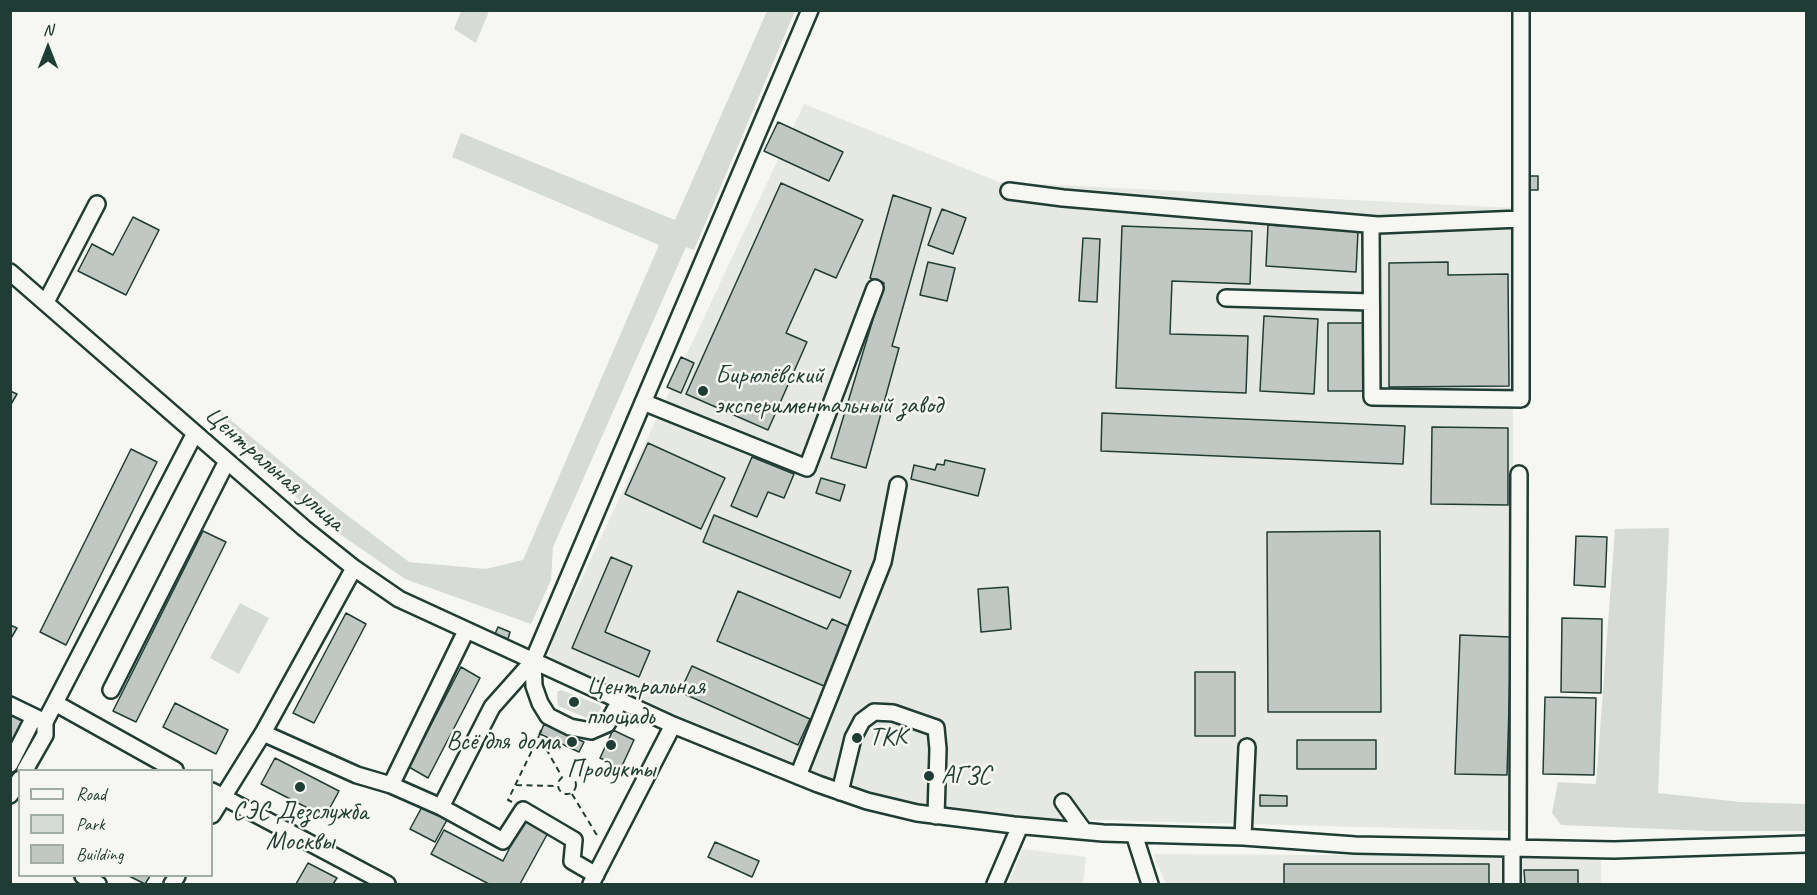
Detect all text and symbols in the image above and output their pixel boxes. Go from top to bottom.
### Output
north arrow [18,18,78,78]
text: N [43,20,53,40]
place label: Бирюлёвский экспериментальный завод [715,360,942,422]
marker: Бирюлёвский экспериментальный завод [696,384,710,398]
street label: Центральная улица [198,400,350,538]
place label: Центральная площадь [586,671,705,732]
marker: Центральная площадь [567,695,581,709]
place label: ТКК [869,722,907,754]
place label: Всё для дома [446,726,560,758]
marker: ТКК [850,731,864,745]
marker: Всё для дома [565,735,579,749]
marker: Продукты [604,738,618,752]
place label: Продукты [567,754,655,786]
place label: АГЗС [941,760,991,792]
legend [18,769,213,877]
marker: АГЗС [922,769,936,783]
marker: СЭС Дезслужба Москвы [293,780,307,794]
text: Road [76,783,106,805]
place label: СЭС Дезслужба Москвы [232,796,368,858]
text: Park [76,813,105,835]
text: Building [76,843,123,865]

